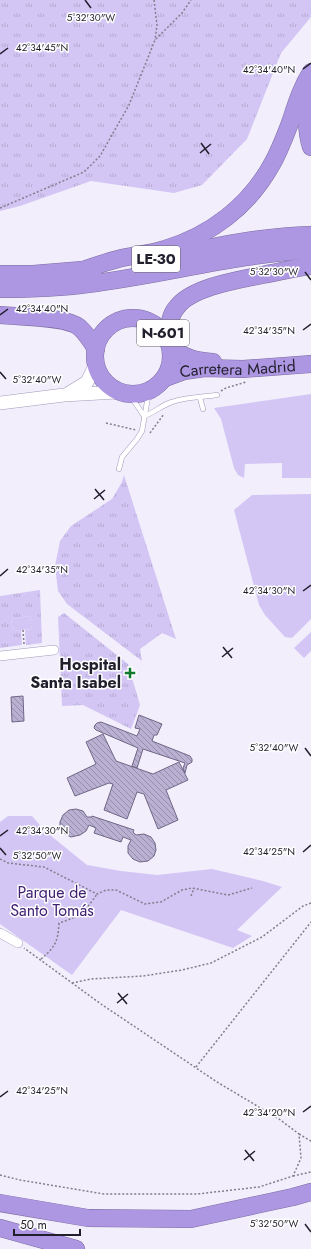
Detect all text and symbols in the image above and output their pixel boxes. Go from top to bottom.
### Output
text: 5°32'30"W [67,10,115,25]
text: 42°34'45"N [16,40,68,55]
text: 42°34'40"N [243,62,295,77]
road number: LE-30 [132,246,180,272]
text: 5°32'30"W [250,264,298,279]
text: 42°34'40"N [16,301,68,316]
road number: N-601 [137,320,189,346]
text: 42°34'35"N [243,323,295,338]
street label: Carretera Madrid [178,354,296,384]
text: 5°32'40"W [13,372,61,387]
text: 42°34'35"N [16,562,68,577]
text: 42°34'30"N [243,583,295,598]
place label: Hospital Santa Isabel [30,653,121,694]
marker: Hospital Santa Isabel [124,667,136,679]
text: 5°32'40"W [250,740,298,755]
text: 42°34'30"N [16,823,68,838]
text: 42°34'25"N [243,844,295,859]
text: 5°32'50"W [13,848,61,863]
park label: Parque de Santo Tomás [10,881,94,922]
text: 42°34'25"N [16,1083,68,1098]
text: 42°34'20"N [243,1105,295,1120]
scale bar [14,1211,80,1237]
text: 50 m [20,1216,47,1234]
text: 5°32'50"W [250,1216,298,1231]

